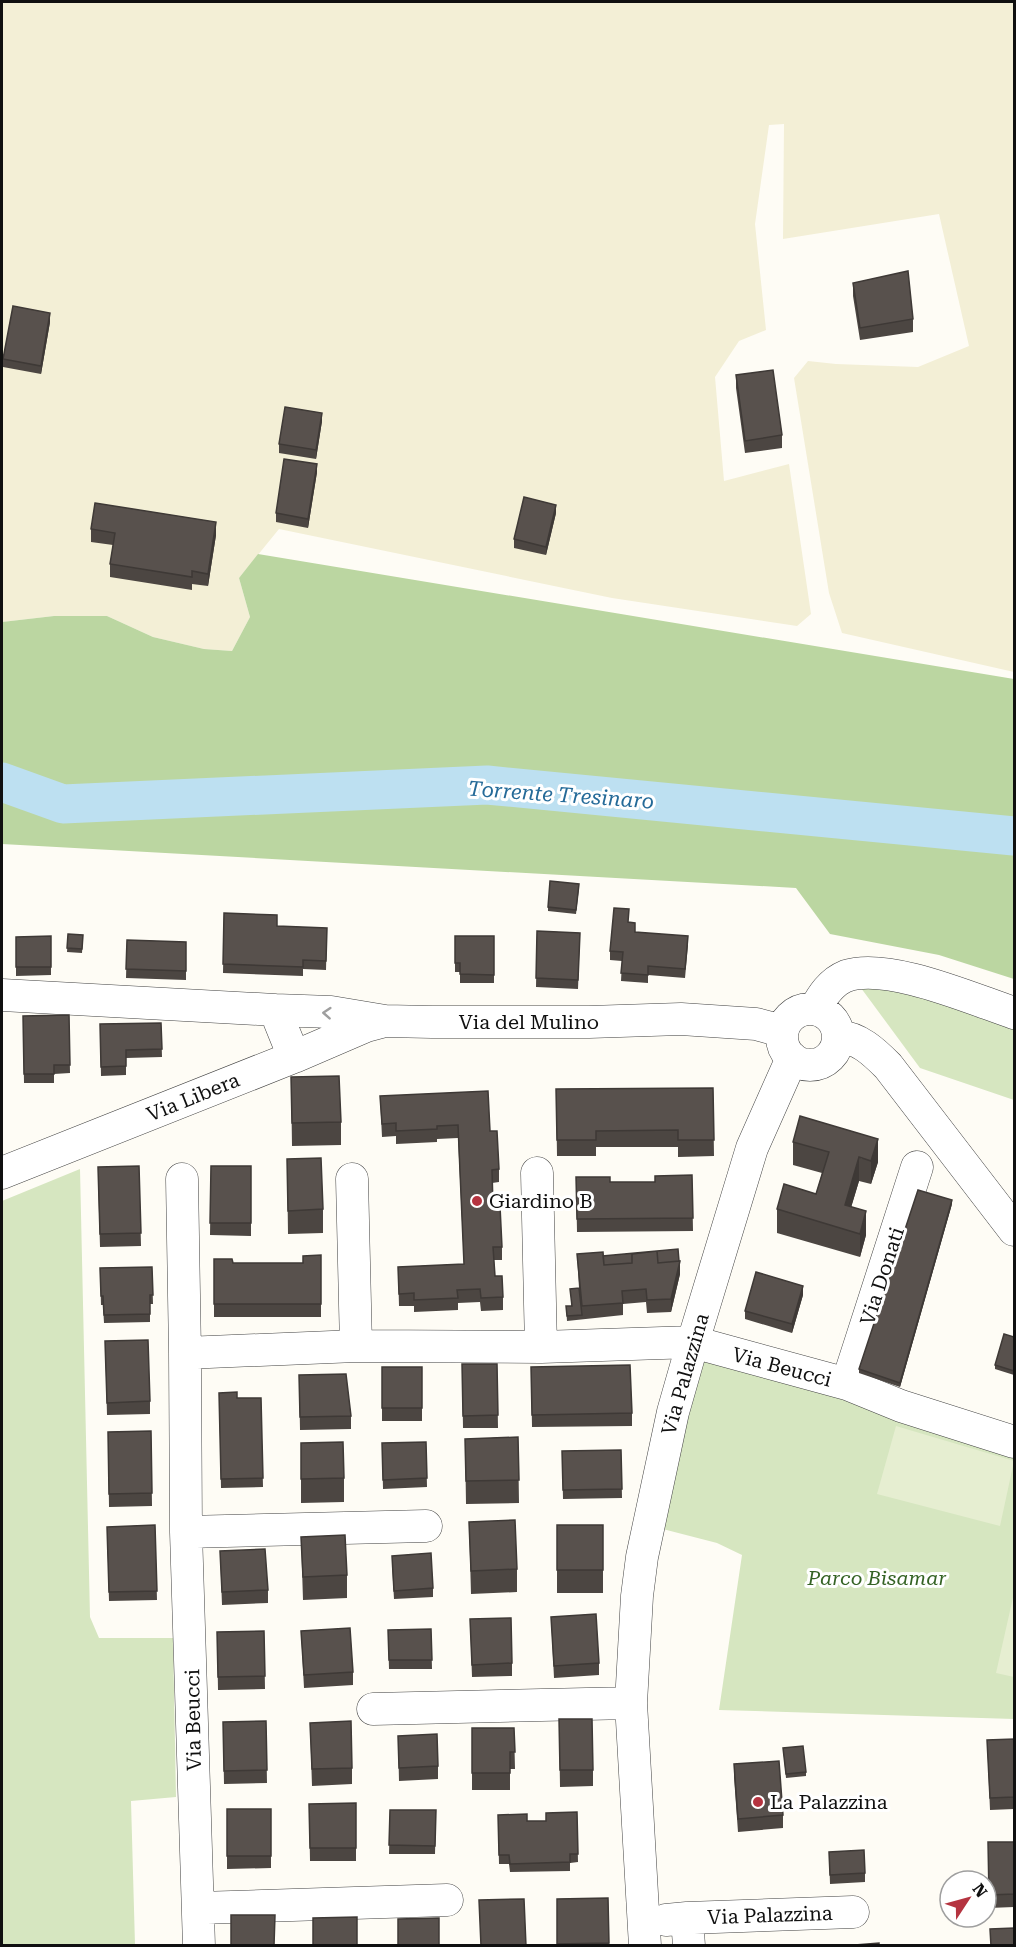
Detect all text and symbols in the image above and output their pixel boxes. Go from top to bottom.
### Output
water label: Torrente Tresinaro [467,777,655,813]
one-way arrow [323,1007,332,1020]
street label: Via del Mulino [459,1010,599,1034]
street label: Via Libera [143,1068,243,1126]
place label: Giardino B [489,1189,593,1213]
marker: Giardino B [470,1194,484,1208]
street label: Via Donati [855,1224,909,1328]
street label: Via Palazzina [656,1310,714,1438]
street label: Via Beucci [730,1342,834,1392]
park label: Parco Bisamar [806,1566,947,1590]
street label: Via Beucci [180,1669,206,1771]
place label: La Palazzina [770,1790,888,1814]
marker: La Palazzina [751,1795,765,1809]
north arrow [938,1869,998,1929]
text: N [968,1880,991,1901]
street label: Via Palazzina [707,1901,833,1929]

